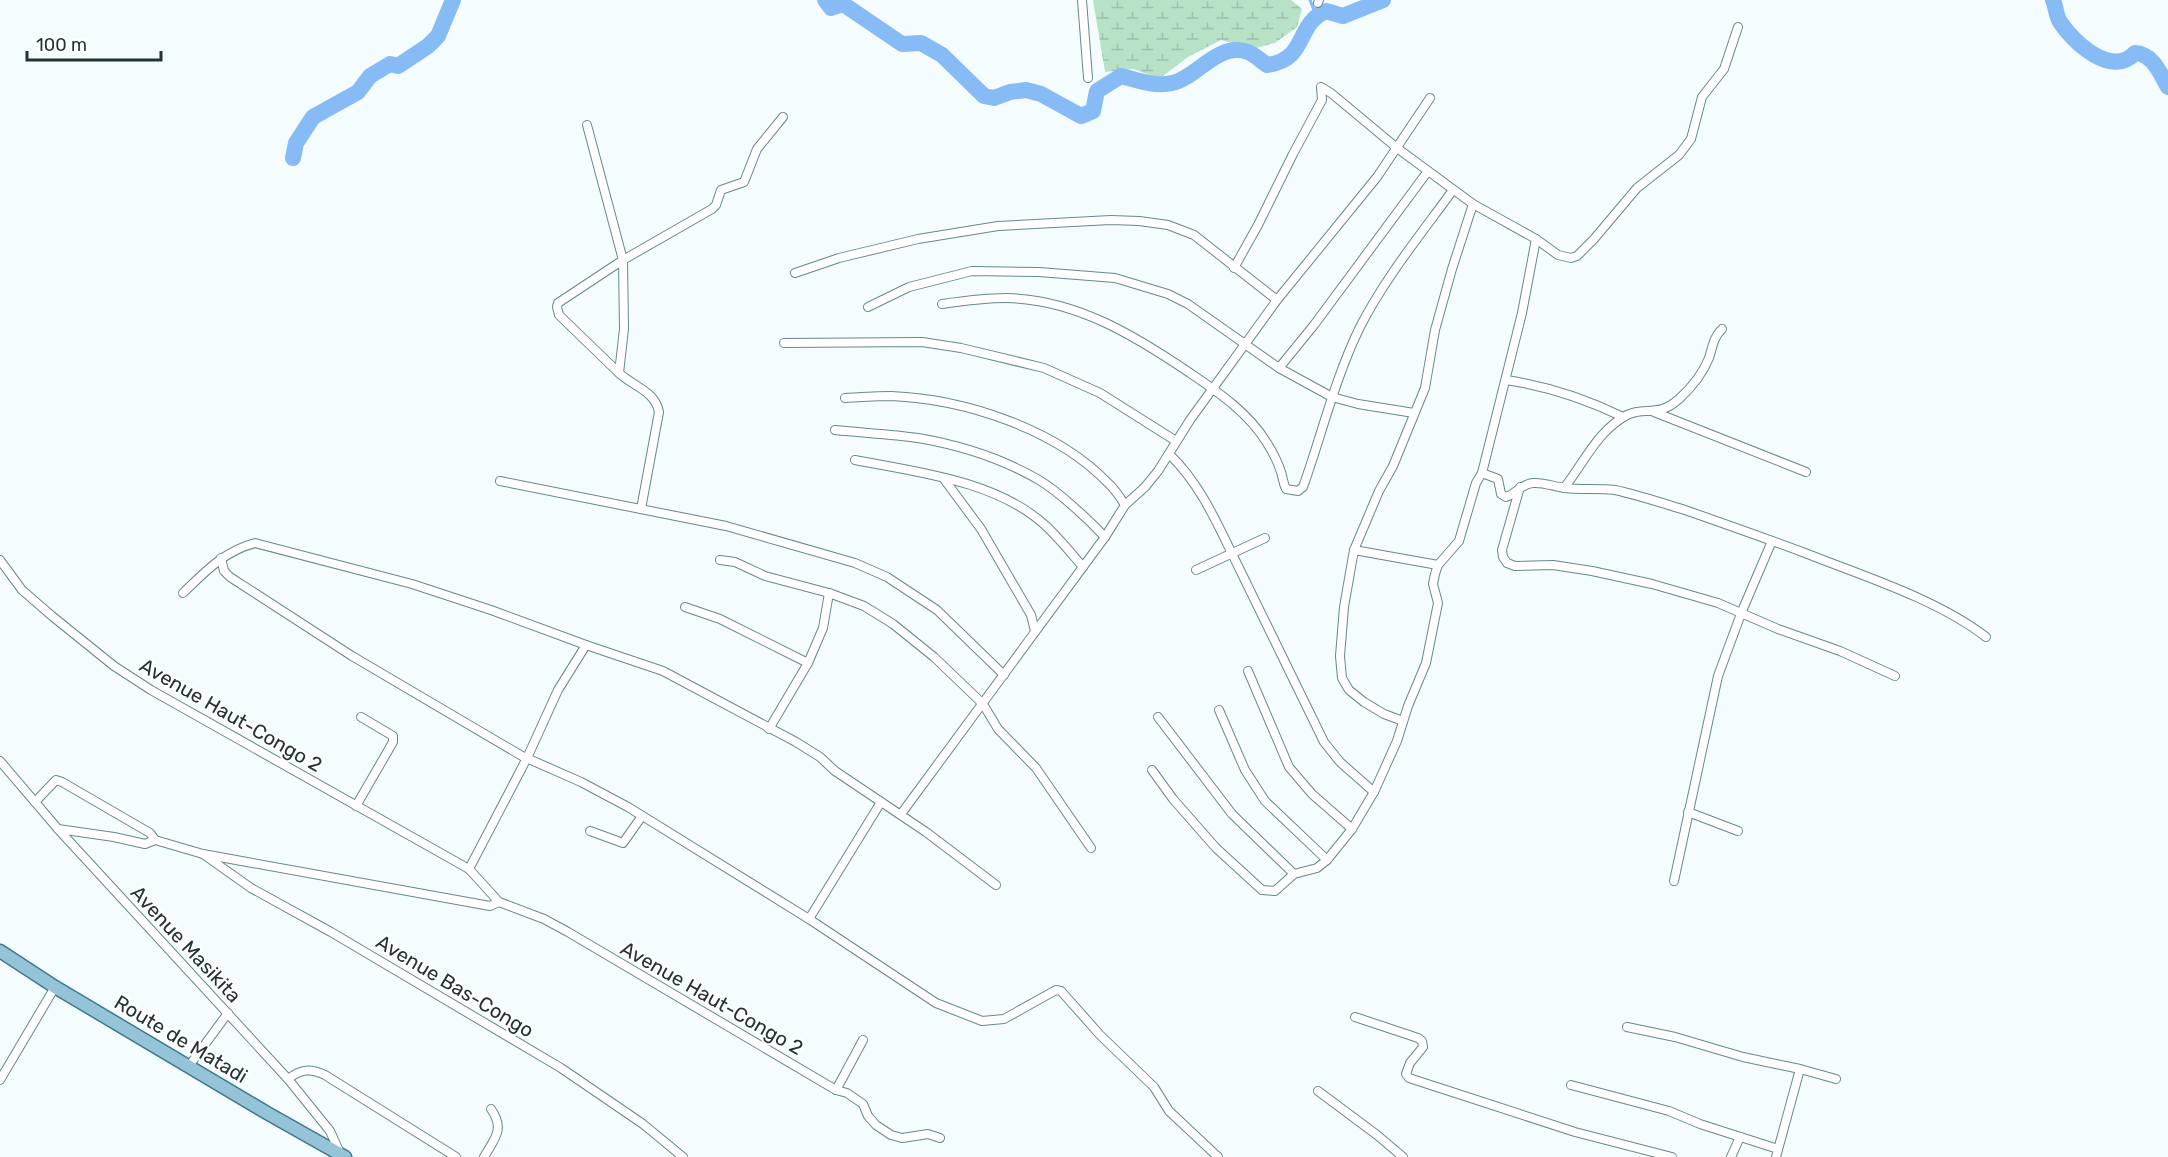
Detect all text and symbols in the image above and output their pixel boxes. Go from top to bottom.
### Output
scale bar [27,24,160,62]
text: 100 m [36,34,87,56]
street label: Avenue Haut-Congo 2 [136,653,326,777]
street label: Avenue Masikita [126,881,246,1007]
street label: Avenue Bas-Congo [372,930,538,1042]
street label: Avenue Haut-Congo 2 [617,936,807,1060]
street label: Route de Matadi [110,990,252,1088]

